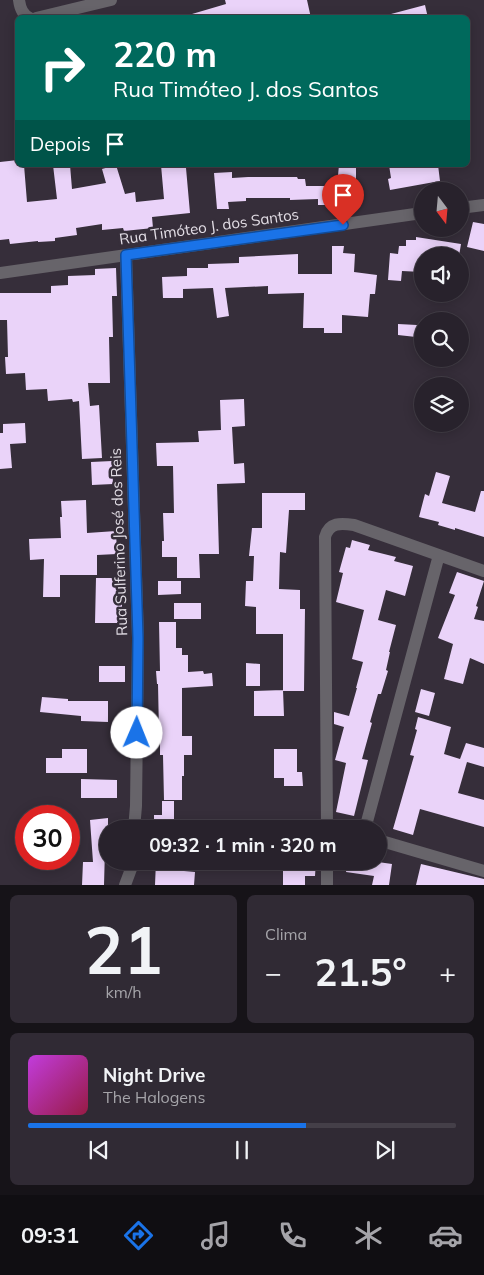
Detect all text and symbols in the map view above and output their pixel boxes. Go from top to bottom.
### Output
text: 220 m [113,32,217,76]
icon: right [30,35,95,100]
text: Rua Timóteo J. dos Santos [113,75,379,103]
icon: arrive [101,130,129,158]
text: Depois [30,132,91,156]
pin [322,174,364,225]
icon: arrive [329,181,357,209]
north arrow [414,182,469,238]
map controls [414,182,469,432]
street label: Rua Timóteo J. dos Santos [118,204,300,249]
button: sound [414,247,469,302]
button: search [414,312,469,367]
button: layers [414,377,469,432]
street label: Rua Sulferino José dos Reis [106,448,131,636]
position arrow [110,706,162,758]
speed limit sign: 30 [15,805,80,870]
text: 09:32 · 1 min · 320 m [149,833,337,857]
text: 21 [84,909,163,990]
text: Clima [265,924,307,944]
text: 21.5° [314,948,407,996]
text: − [265,955,282,990]
text: + [439,955,456,990]
text: km/h [105,982,142,1002]
text: Night Drive [103,1063,205,1087]
text: The Halogens [103,1087,205,1107]
icon: previous [85,1136,113,1164]
icon: pause [228,1136,256,1164]
icon: next [371,1136,399,1164]
icon: directions [121,1218,156,1253]
icon: music [198,1218,233,1253]
icon: phone [275,1218,310,1253]
icon: climate [351,1218,386,1253]
icon: car [428,1218,463,1253]
text: 09:31 [21,1221,79,1249]

